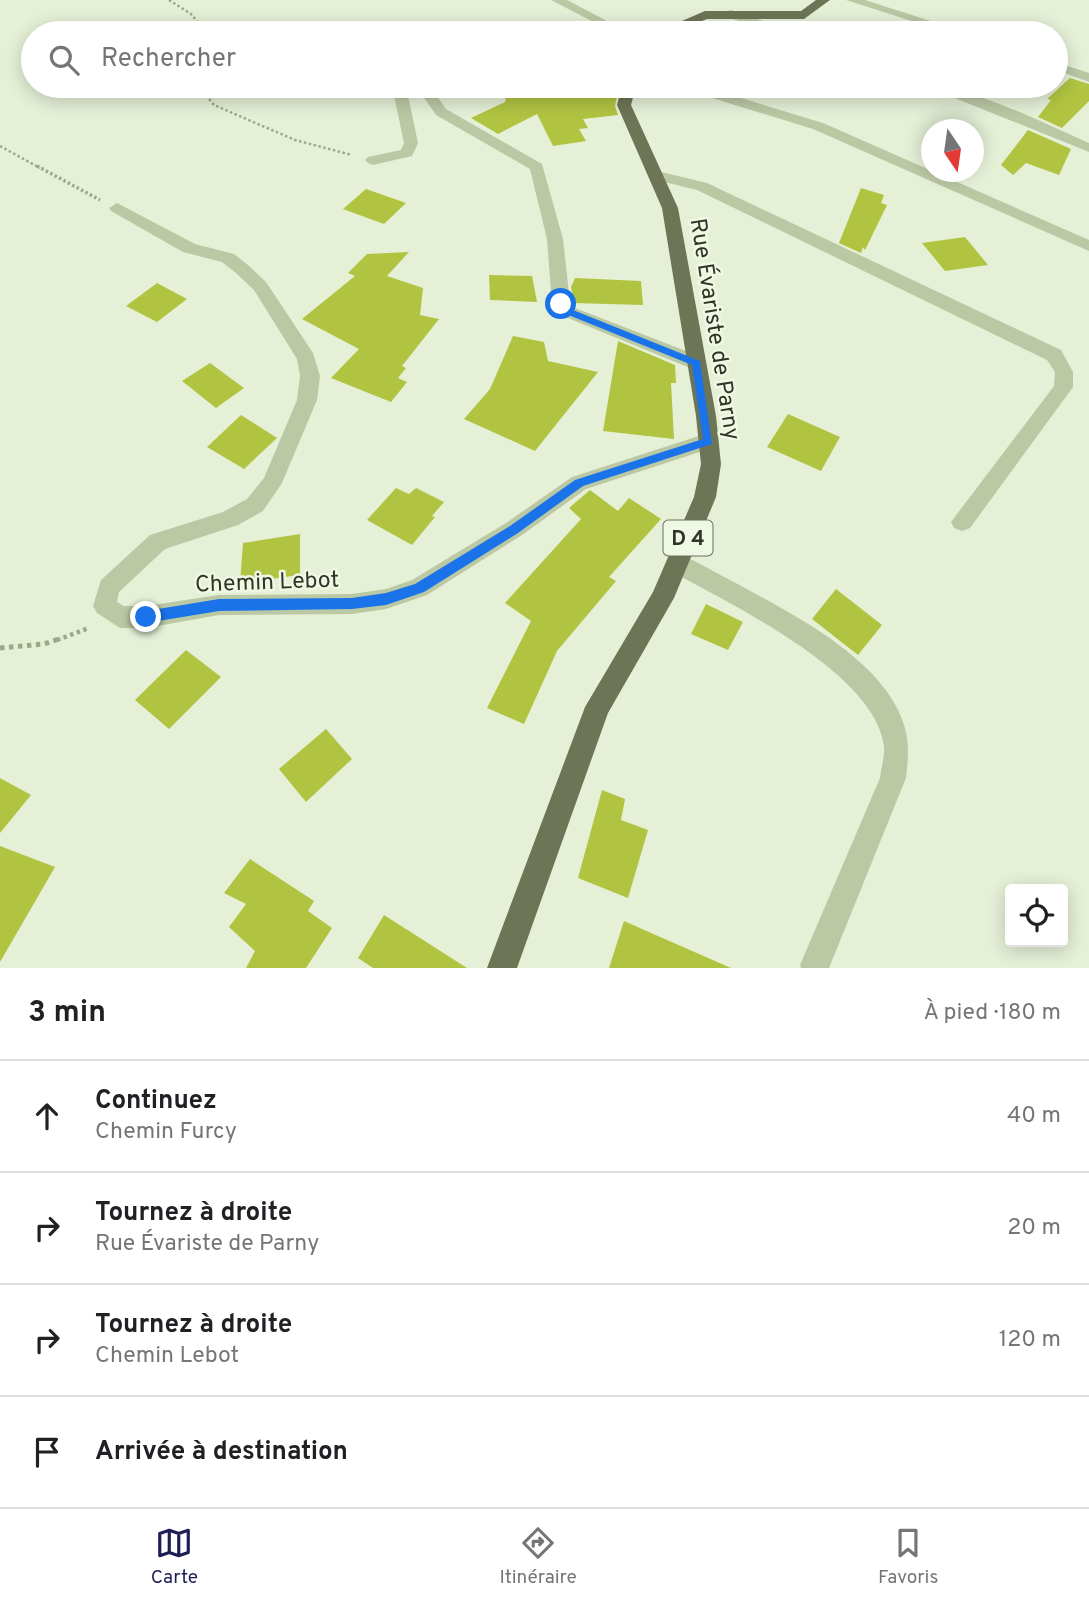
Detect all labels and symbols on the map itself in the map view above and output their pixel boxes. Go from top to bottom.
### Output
north arrow [921,119,984,182]
street label: Rue Évariste de Parny [682,216,746,442]
route start [545,288,576,319]
road number: D 4 [664,520,712,556]
street label: Chemin Lebot [194,566,340,601]
route end [130,601,161,632]

